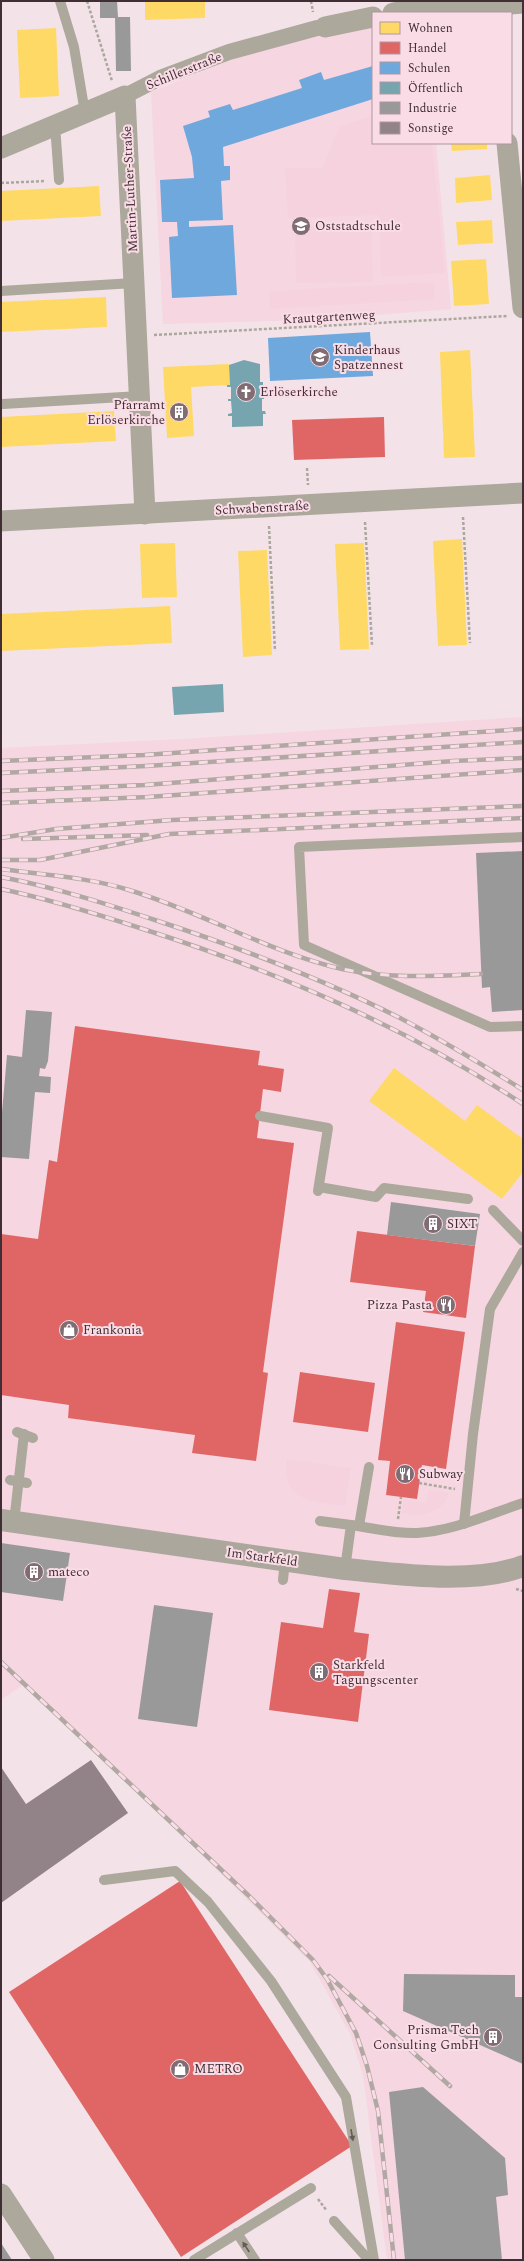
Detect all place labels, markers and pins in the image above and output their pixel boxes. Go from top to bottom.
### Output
school or university icon: Oststadtschule [290,215,312,237]
place label: Oststadtschule [315,216,401,236]
place label: Kinderhaus Spatzennest [334,340,404,375]
school or university icon: Kinderhaus Spatzennest [309,346,331,368]
church icon: Erlöserkirche [235,381,257,403]
place label: Erlöserkirche [260,382,338,402]
place label: Pfarramt Erlöserkirche [87,395,165,430]
building icon: Pfarramt Erlöserkirche [168,401,190,423]
building icon: SIXT [422,1213,444,1235]
place label: SIXT [447,1214,478,1234]
restaurant icon: Pizza Pasta [435,1294,457,1316]
place label: Pizza Pasta [367,1295,433,1315]
shop icon: Frankonia [58,1319,80,1341]
place label: Frankonia [83,1320,142,1340]
restaurant icon: Subway [394,1463,416,1485]
place label: Subway [419,1464,464,1484]
building icon: mateco [23,1561,45,1583]
place label: mateco [48,1562,90,1582]
place label: Starkfeld Tagungscenter [333,1655,418,1690]
building icon: Starkfeld Tagungscenter [308,1661,330,1683]
place label: Prisma Tech Consulting GmbH [373,2020,479,2055]
building icon: Prisma Tech Consulting GmbH [482,2026,504,2048]
shop icon: METRO [169,2058,191,2080]
place label: METRO [194,2059,243,2079]

